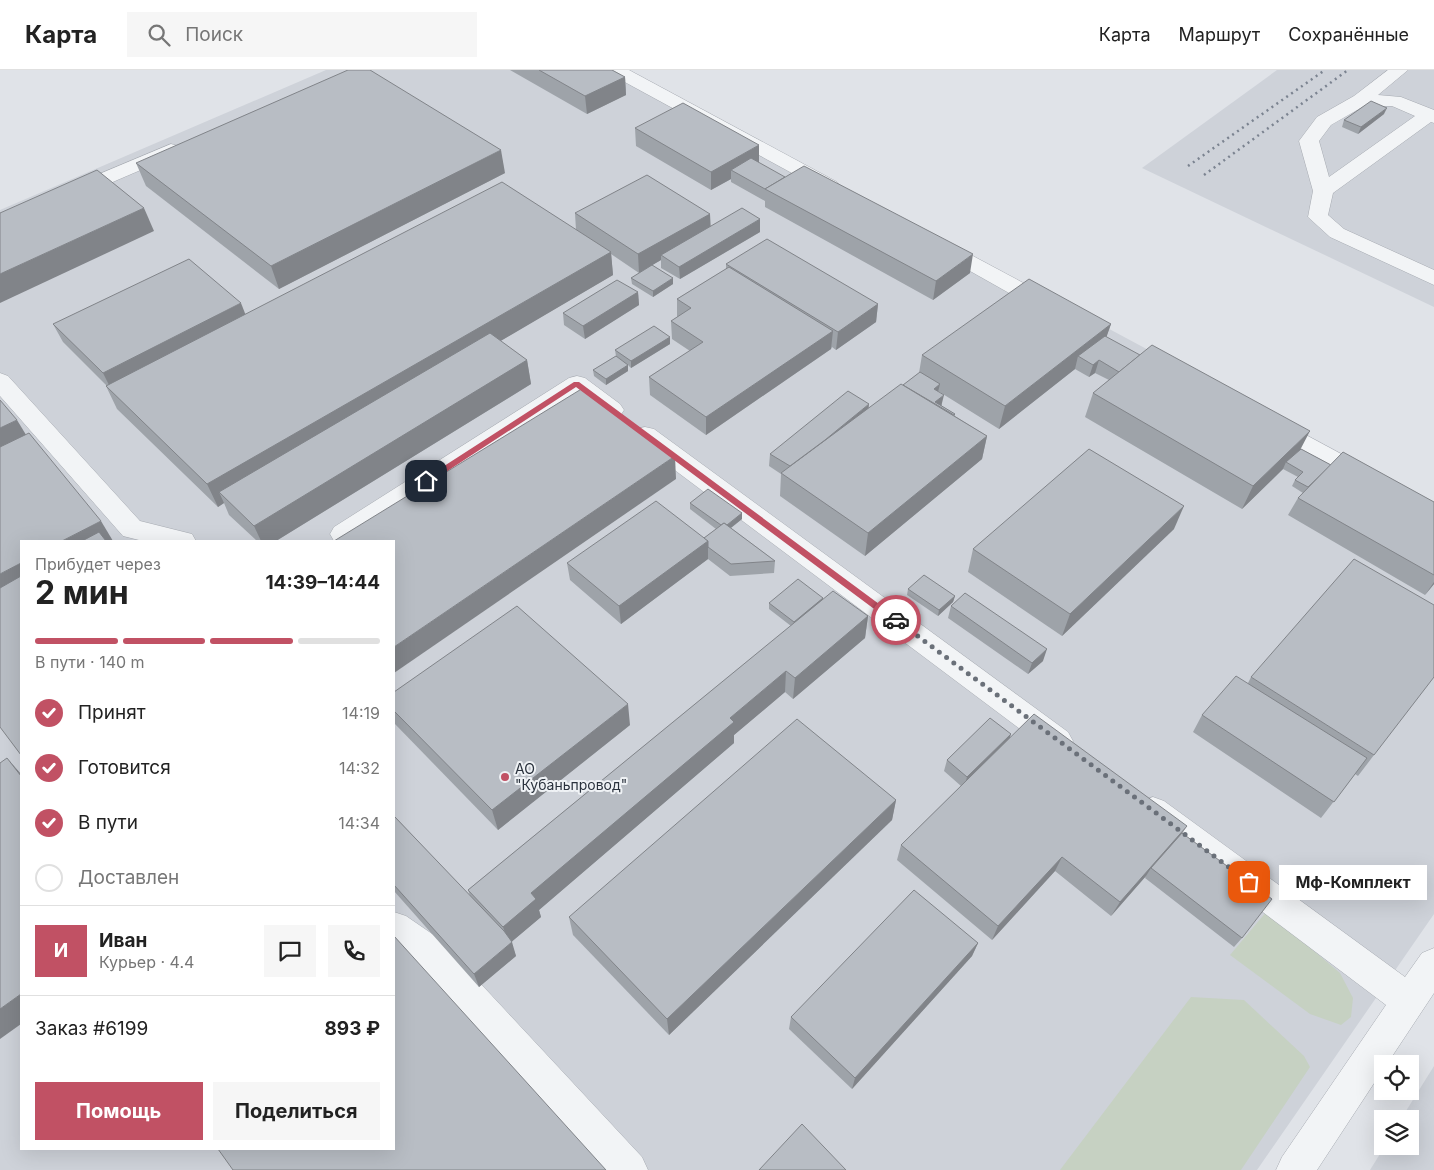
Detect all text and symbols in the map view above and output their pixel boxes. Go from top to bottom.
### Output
search box [127,12,477,57]
text: Карта [25,20,97,49]
icon: search [145,21,173,49]
text: Поиск [185,23,243,46]
text: Карта [1099,24,1151,45]
text: Маршрут [1179,24,1260,45]
text: Сохранённые [1288,24,1409,45]
pin [405,460,447,502]
icon: home [412,467,440,495]
text: Прибудет через [35,554,161,574]
text: 14:39–14:44 [265,571,380,594]
text: 2 мин [35,573,129,612]
courier [871,595,921,645]
icon: car [882,606,910,634]
text: В пути · 140 m [35,652,145,672]
icon: check [35,699,63,727]
text: Принят [78,701,146,724]
text: 14:19 [342,703,380,723]
icon: check [35,754,63,782]
text: Готовится [78,756,171,779]
text: 14:32 [339,758,380,778]
place label: АО "Кубаньпровод" [515,760,627,793]
marker: АО "Кубаньпровод" [499,771,511,783]
icon: check [35,809,63,837]
text: В пути [78,811,138,834]
text: 14:34 [338,813,380,833]
pin [1228,861,1270,903]
callout: Мф-Комплект [1279,864,1426,900]
text: Доставлен [78,866,179,889]
icon: bag [1235,868,1263,896]
text: Мф-Комплект [1295,872,1411,892]
button: chat [264,925,316,977]
button: phone [328,925,380,977]
text: Иван [99,929,147,952]
text: И [54,939,68,962]
text: Курьер · 4.4 [99,952,194,972]
text: Заказ #6199 [35,1017,148,1040]
text: 893 ₽ [324,1017,380,1040]
map controls [1374,1055,1419,1155]
button: locate [1374,1055,1419,1100]
button: Помощь [35,1082,203,1140]
button: Поделиться [213,1082,380,1140]
button: layers [1374,1110,1419,1155]

